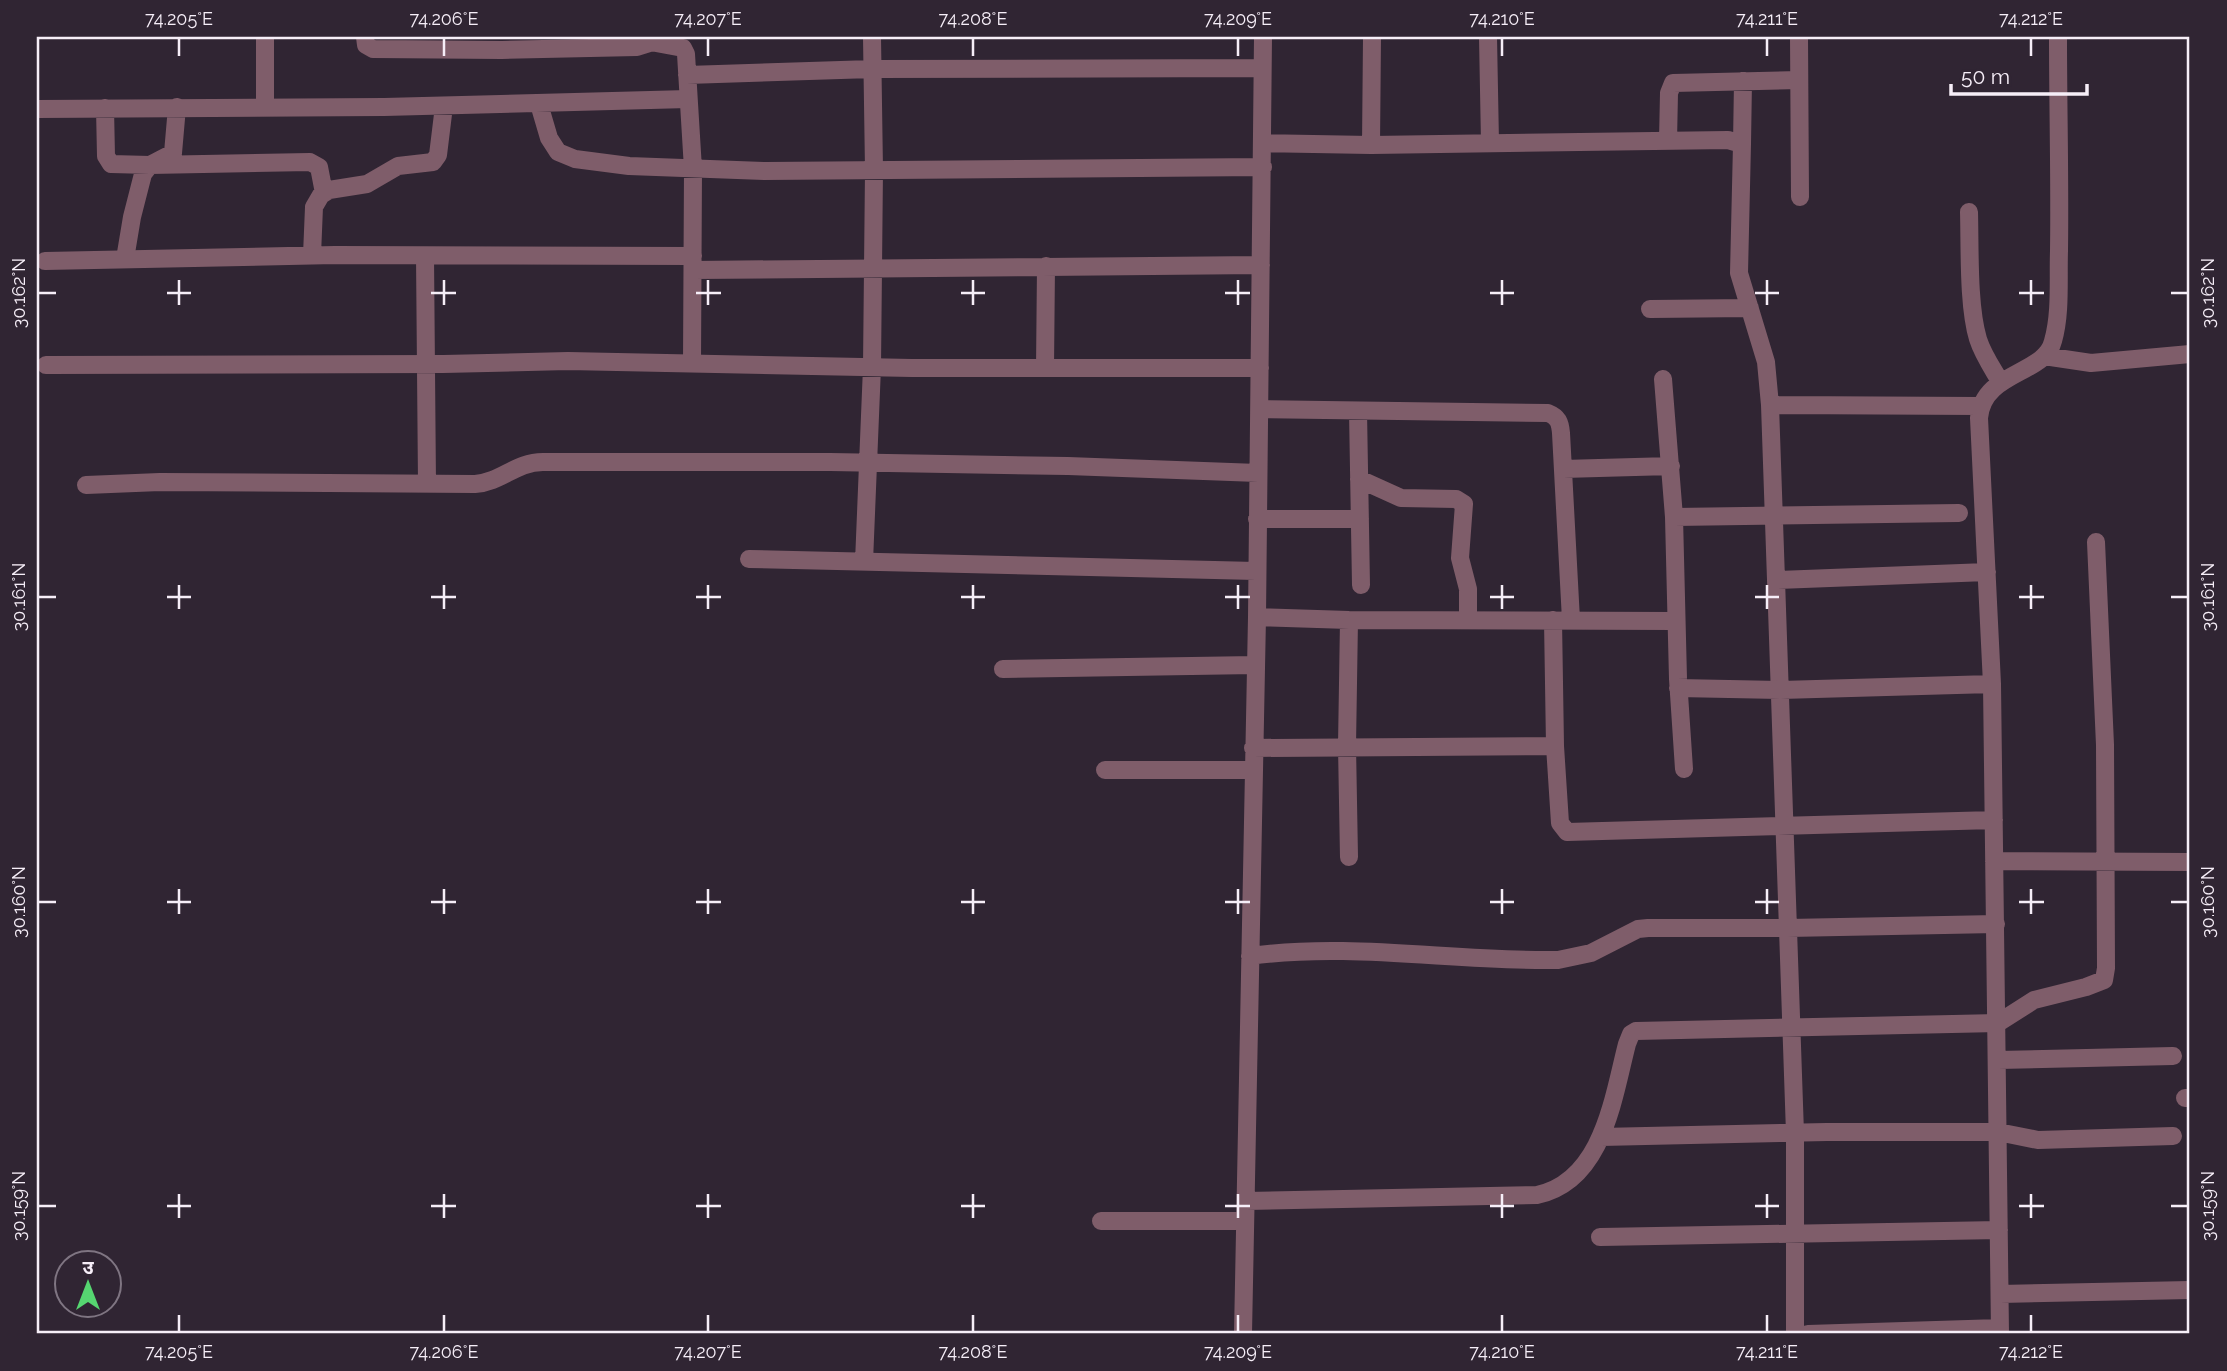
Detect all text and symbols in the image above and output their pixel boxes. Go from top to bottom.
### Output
text: 74.205°E [145,8,213,29]
text: 74.206°E [410,8,479,29]
text: 74.207°E [674,8,742,29]
text: 74.208°E [939,8,1007,29]
text: 74.209°E [1204,8,1272,29]
text: 74.210°E [1469,8,1535,29]
text: 74.211°E [1736,8,1798,29]
text: 74.212°E [1999,8,2063,29]
scale bar [1951,52,2087,96]
text: 50 m [1961,64,2010,89]
text: 30.162°N [8,258,29,328]
text: 30.162°N [2197,258,2218,328]
text: 30.161°N [8,563,29,631]
text: 30.161°N [2197,563,2218,631]
text: 30.160°N [8,866,29,938]
text: 30.160°N [2197,866,2218,938]
text: 30.159°N [8,1171,29,1241]
text: 30.159°N [2197,1171,2218,1241]
north arrow [52,1248,122,1318]
text: उ [82,1256,94,1278]
text: 74.205°E [145,1341,213,1362]
text: 74.206°E [410,1341,479,1362]
text: 74.207°E [674,1341,742,1362]
text: 74.208°E [939,1341,1007,1362]
text: 74.209°E [1204,1341,1272,1362]
text: 74.210°E [1469,1341,1535,1362]
text: 74.211°E [1736,1341,1798,1362]
text: 74.212°E [1999,1341,2063,1362]

